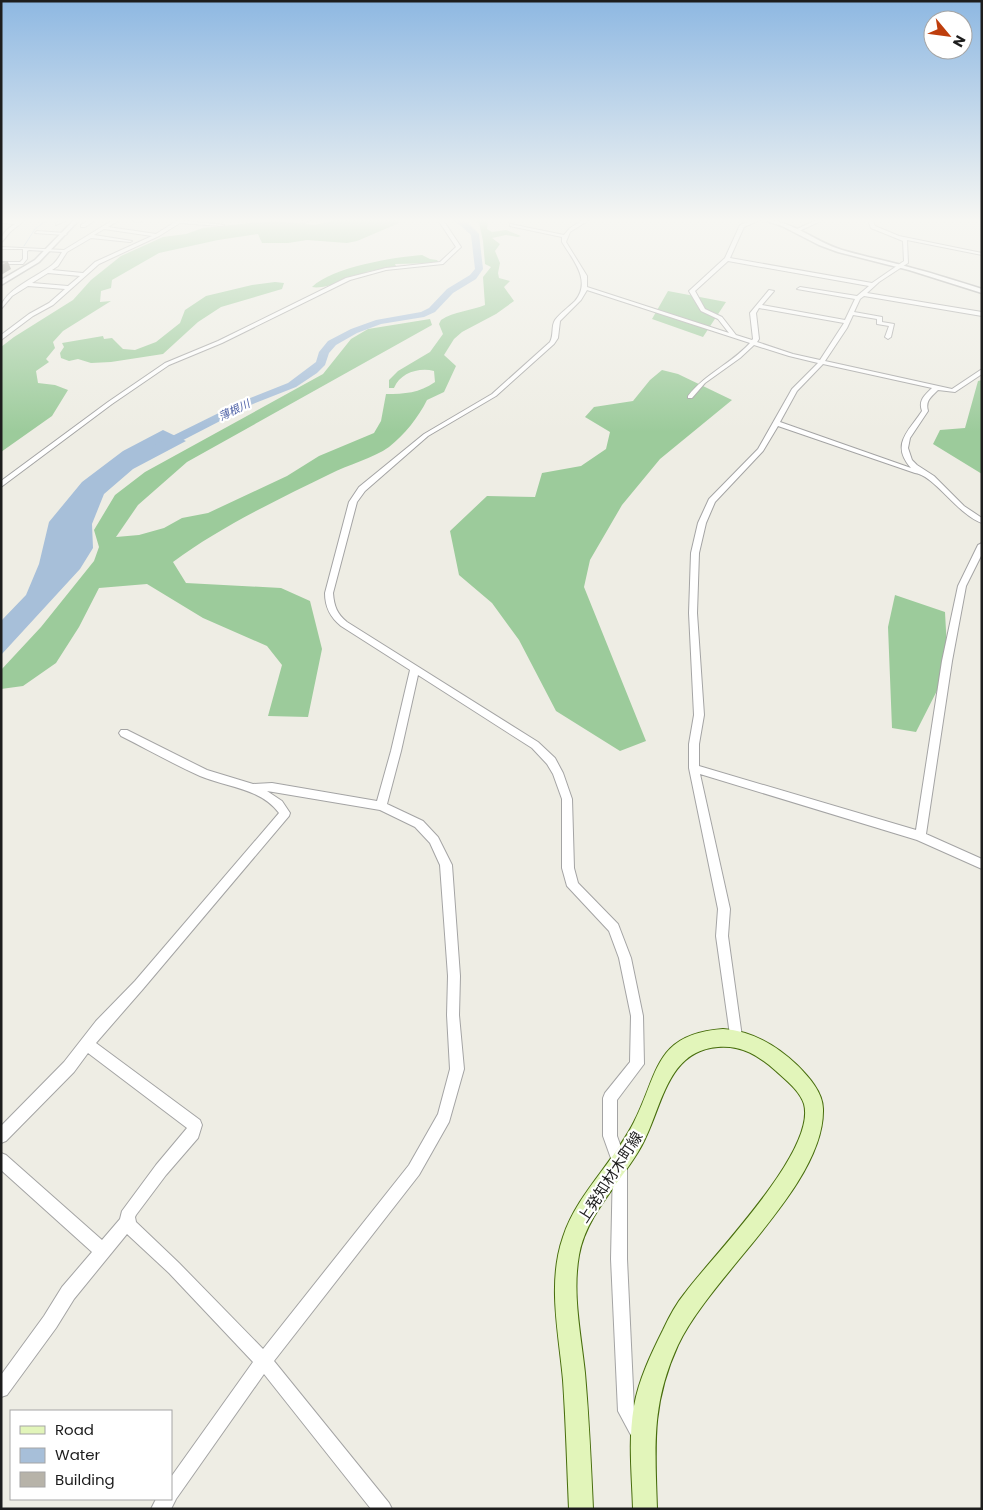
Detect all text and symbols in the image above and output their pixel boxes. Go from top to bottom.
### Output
north arrow [923,10,973,60]
text: N [948,32,971,51]
water label: 薄根川 [216,395,253,424]
street label: 上発知材木町線 [573,1127,647,1227]
legend [10,1410,172,1500]
text: Road [55,1419,94,1440]
text: Water [55,1444,101,1465]
text: Building [55,1469,115,1490]

